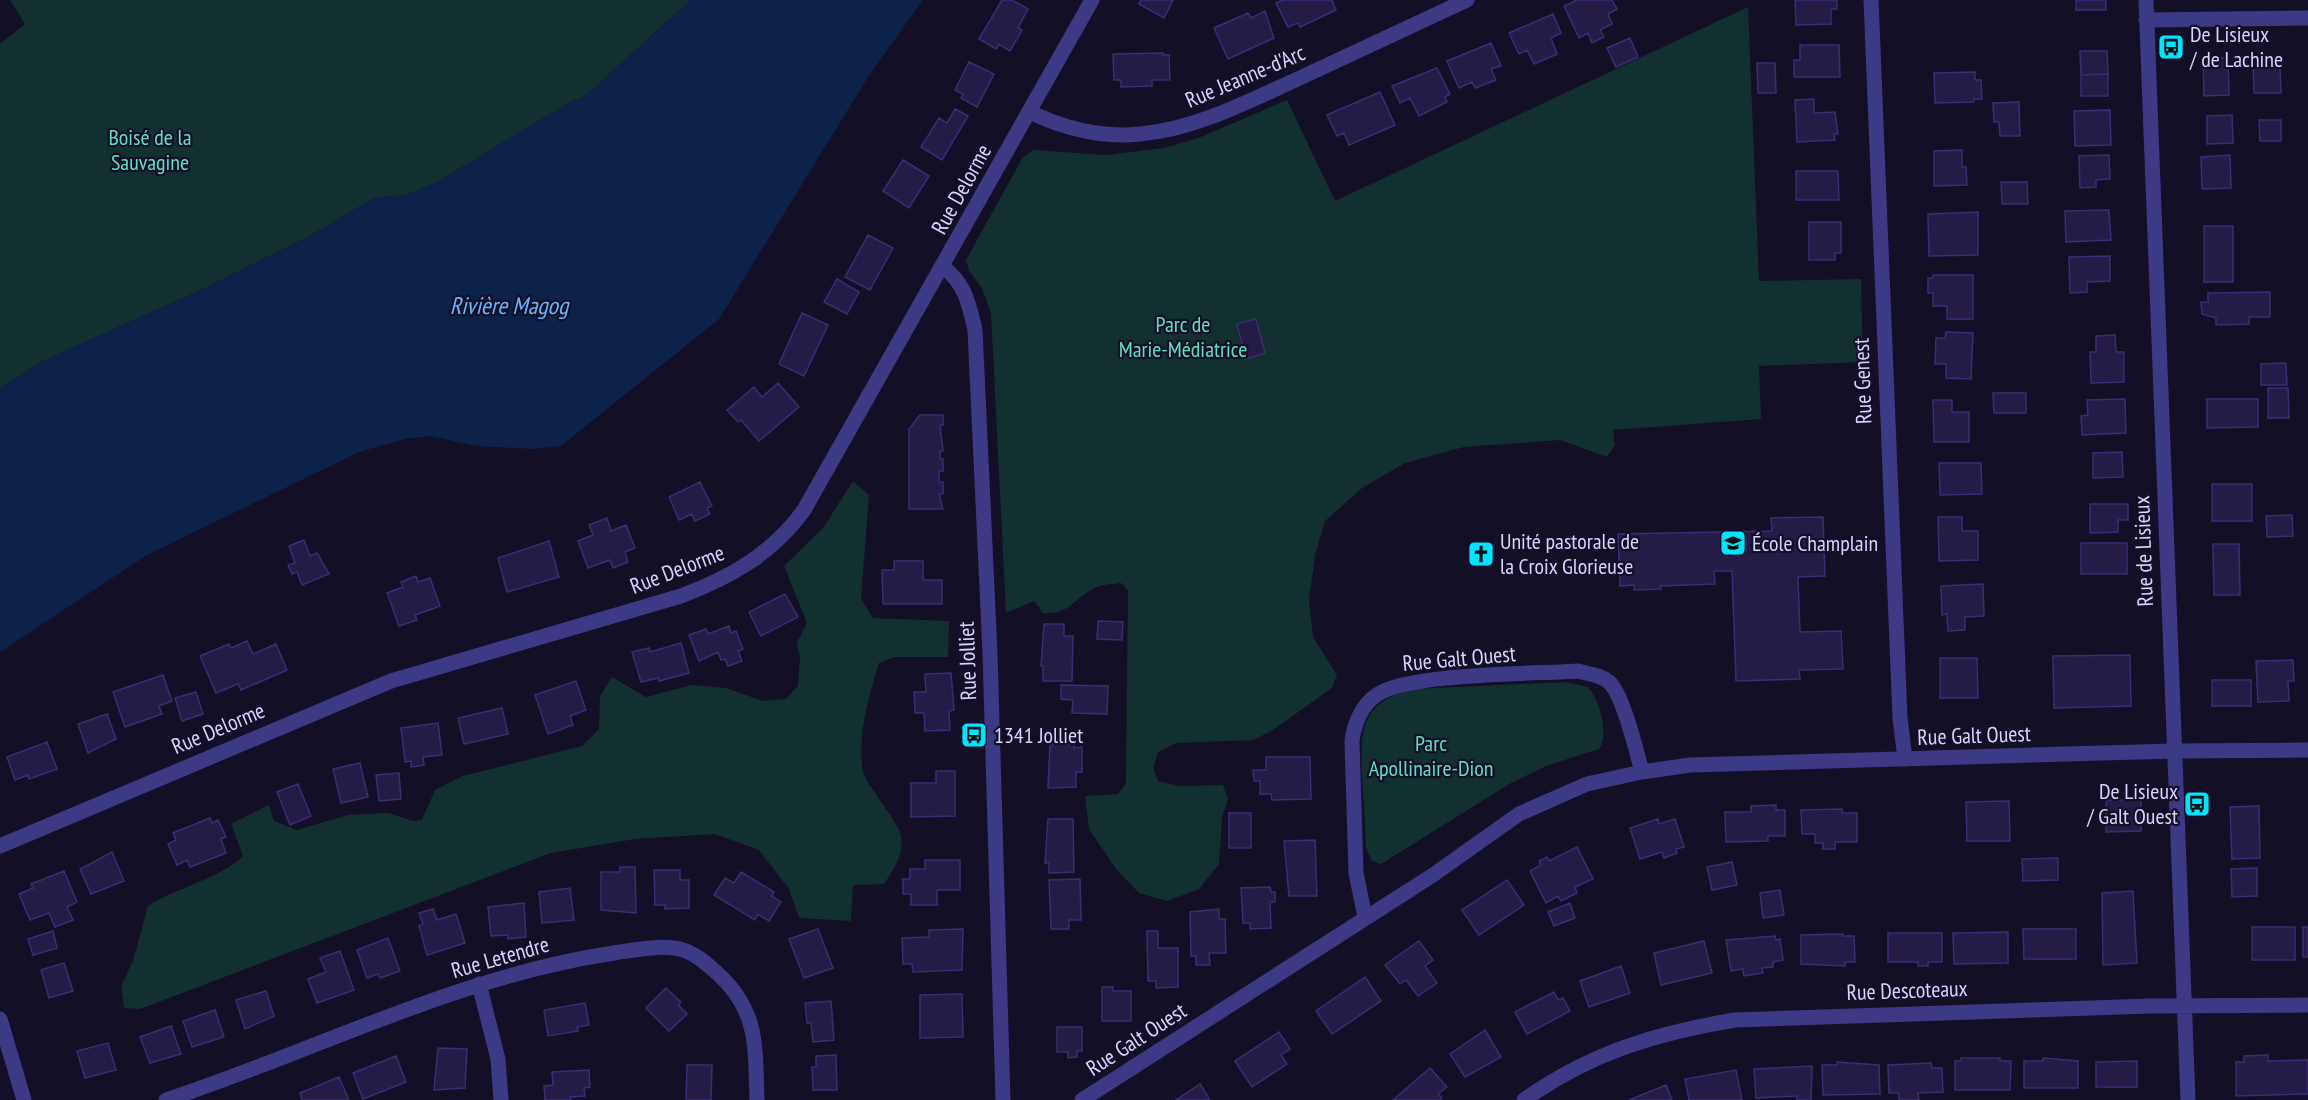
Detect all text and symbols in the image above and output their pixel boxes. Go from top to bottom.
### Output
place label: De Lisieux / de Lachine [2189,20,2283,73]
bus stop icon: De Lisieux / de Lachine [2156,32,2186,62]
street label: Rue Jeanne-d'Arc [1181,38,1309,114]
park label: Boisé de la Sauvagine [108,123,192,176]
street label: Rue Delorme [925,139,997,239]
water label: Rivière Magog [450,290,570,321]
park label: Parc de Marie-Médiatrice [1119,310,1247,363]
street label: Rue Genest [1847,338,1877,424]
street label: Rue de Lisieux [2127,495,2159,607]
place label: Unité pastorale de la Croix Glorieuse [1500,527,1639,580]
school or university icon: École Champlain [1718,528,1748,558]
place label: École Champlain [1752,529,1878,557]
street label: Rue Delorme [626,538,728,600]
church icon: Unité pastorale de la Croix Glorieuse [1466,539,1496,569]
street label: Rue Jolliet [952,621,982,701]
street label: Rue Galt Ouest [1401,639,1517,677]
street label: Rue Delorme [167,696,269,760]
street label: Rue Galt Ouest [1917,719,2031,751]
bus stop icon: 1341 Jolliet [959,720,989,750]
place label: 1341 Jolliet [994,721,1083,749]
park label: Parc Apollinaire-Dion [1369,729,1493,782]
place label: De Lisieux / Galt Ouest [2086,777,2178,830]
bus stop icon: De Lisieux / Galt Ouest [2182,789,2212,819]
street label: Rue Letendre [448,930,552,984]
street label: Rue Descoteaux [1846,974,1968,1006]
street label: Rue Galt Ouest [1081,996,1191,1082]

